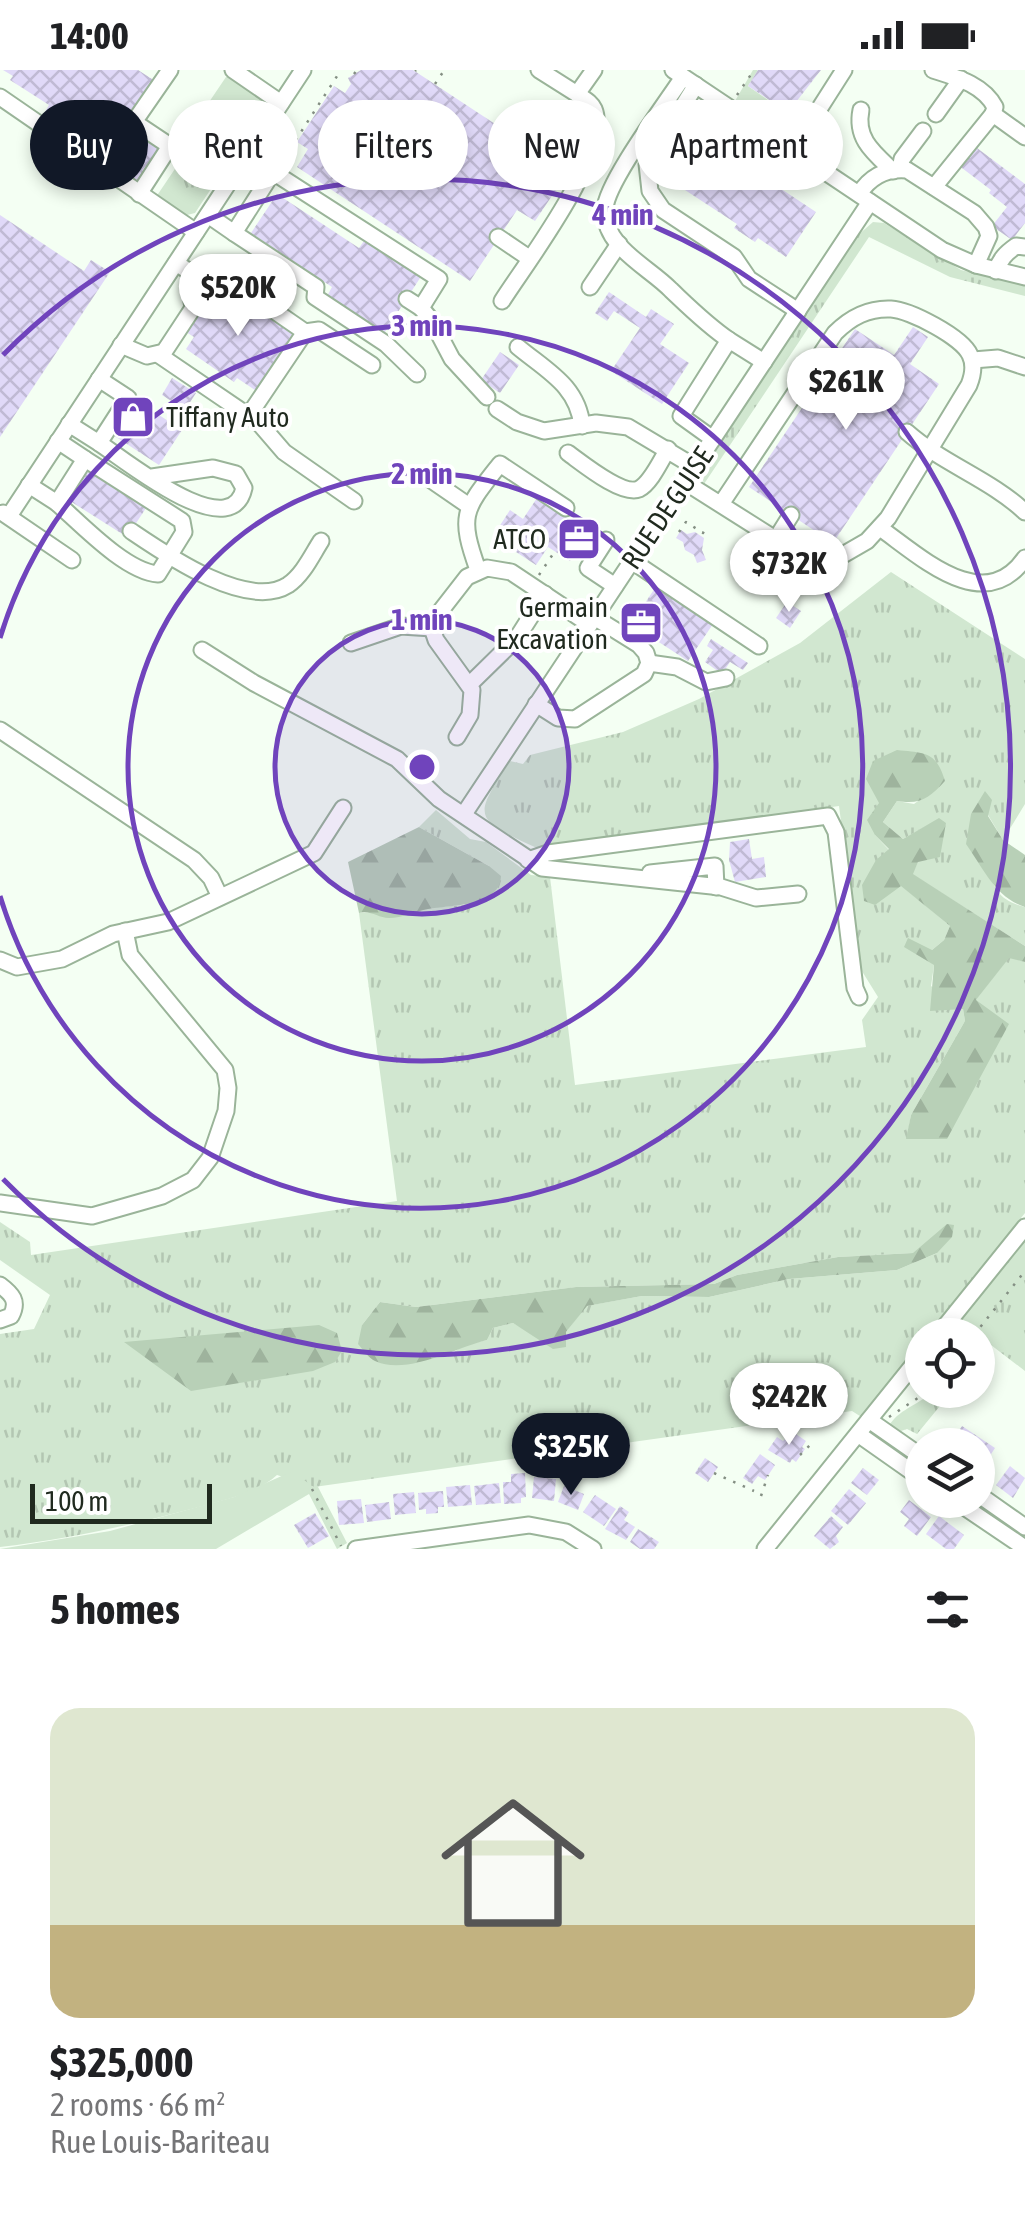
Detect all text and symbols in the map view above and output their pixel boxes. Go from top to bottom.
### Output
text: 14:00 [50,14,129,57]
chip: Buy [30,100,148,190]
chip: Rent [168,100,298,190]
chip: Filters [318,100,468,190]
chip: New [488,100,615,190]
chip: Apartment [635,100,843,190]
text: 4 min [591,197,654,231]
pin: $520K [168,254,308,339]
text: $520K [201,268,275,305]
text: 3 min [391,308,453,342]
pin: $261K [776,348,916,433]
text: $261K [809,362,883,399]
shop icon: Tiffany Auto [110,394,156,440]
place label: Tiffany Auto [166,401,290,433]
street label: RUE DE GUISE [615,441,719,575]
text: 2 min [391,456,453,490]
office icon: ATCO [556,516,602,562]
place label: ATCO [493,523,546,555]
pin: $732K [719,530,859,615]
text: $732K [752,544,826,581]
place label: Germain Excavation [496,591,608,655]
office icon: Germain Excavation [618,600,664,646]
text: 1 min [391,602,453,636]
centre of rings [404,749,440,785]
map controls [905,1318,995,1518]
button: locate [905,1318,995,1408]
pin: $242K [719,1363,859,1448]
text: $242K [752,1377,826,1414]
pin: $325K [501,1413,641,1498]
text: $325K [534,1427,608,1464]
button: layers [905,1428,995,1518]
scale bar [30,1479,212,1524]
text: 100 m [45,1485,108,1517]
icon: filters [920,1582,975,1637]
text: 5 homes [50,1585,180,1633]
icon: home [423,1773,603,1953]
text: $325,000 [50,2038,194,2086]
text: 2 rooms · 66 m² [50,2086,225,2123]
text: Rue Louis-Bariteau [50,2123,271,2160]

